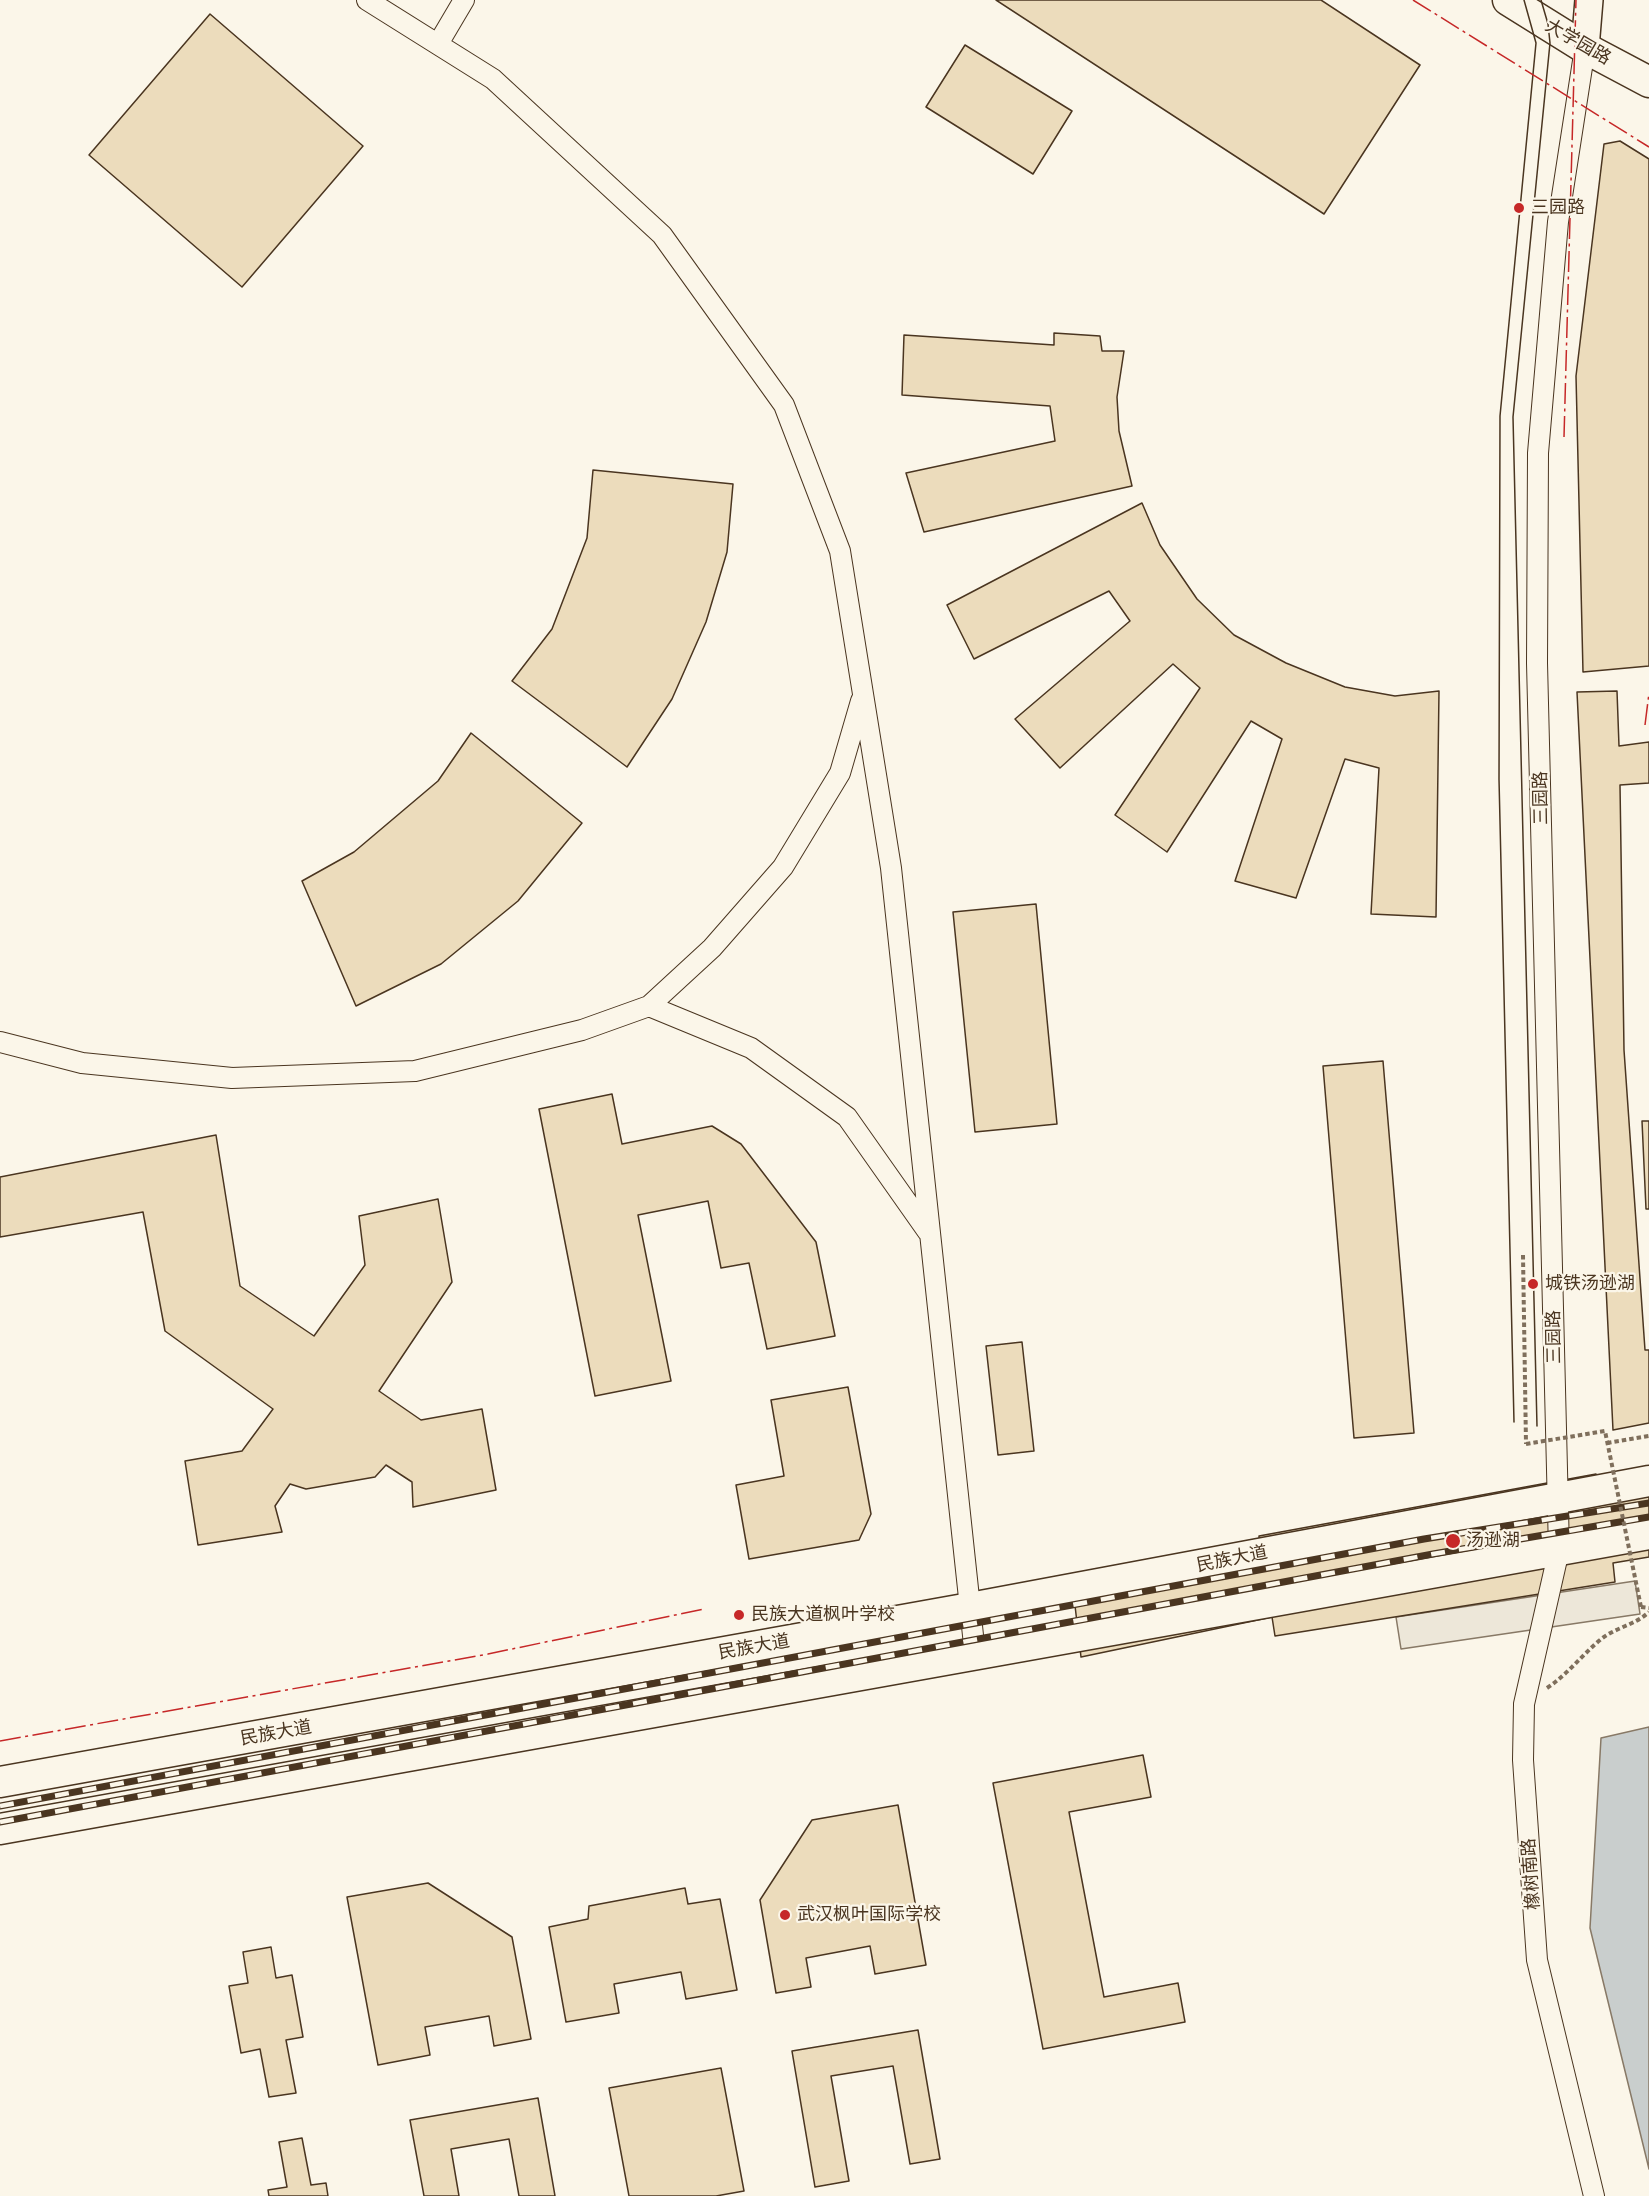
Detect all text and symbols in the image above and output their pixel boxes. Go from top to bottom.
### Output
street label: 大学园路 [1541,15,1615,69]
place label: 三园路 [1531,197,1585,219]
marker: 三园路 [1512,201,1526,215]
street label: 三园路 [1530,771,1552,825]
place label: 城铁汤逊湖 [1545,1273,1635,1295]
marker: 城铁汤逊湖 [1526,1277,1540,1291]
street label: 三园路 [1543,1310,1565,1364]
place label: 汤逊湖 [1466,1530,1520,1552]
marker: 汤逊湖 [1444,1532,1462,1550]
street label: 民族大道 [1195,1542,1269,1576]
place label: 民族大道枫叶学校 [751,1604,895,1626]
marker: 民族大道枫叶学校 [732,1608,746,1622]
street label: 民族大道 [717,1630,791,1664]
street label: 民族大道 [239,1716,313,1750]
street label: 橡树南路 [1518,1837,1544,1911]
place label: 武汉枫叶国际学校 [797,1904,941,1926]
marker: 武汉枫叶国际学校 [778,1908,792,1922]

